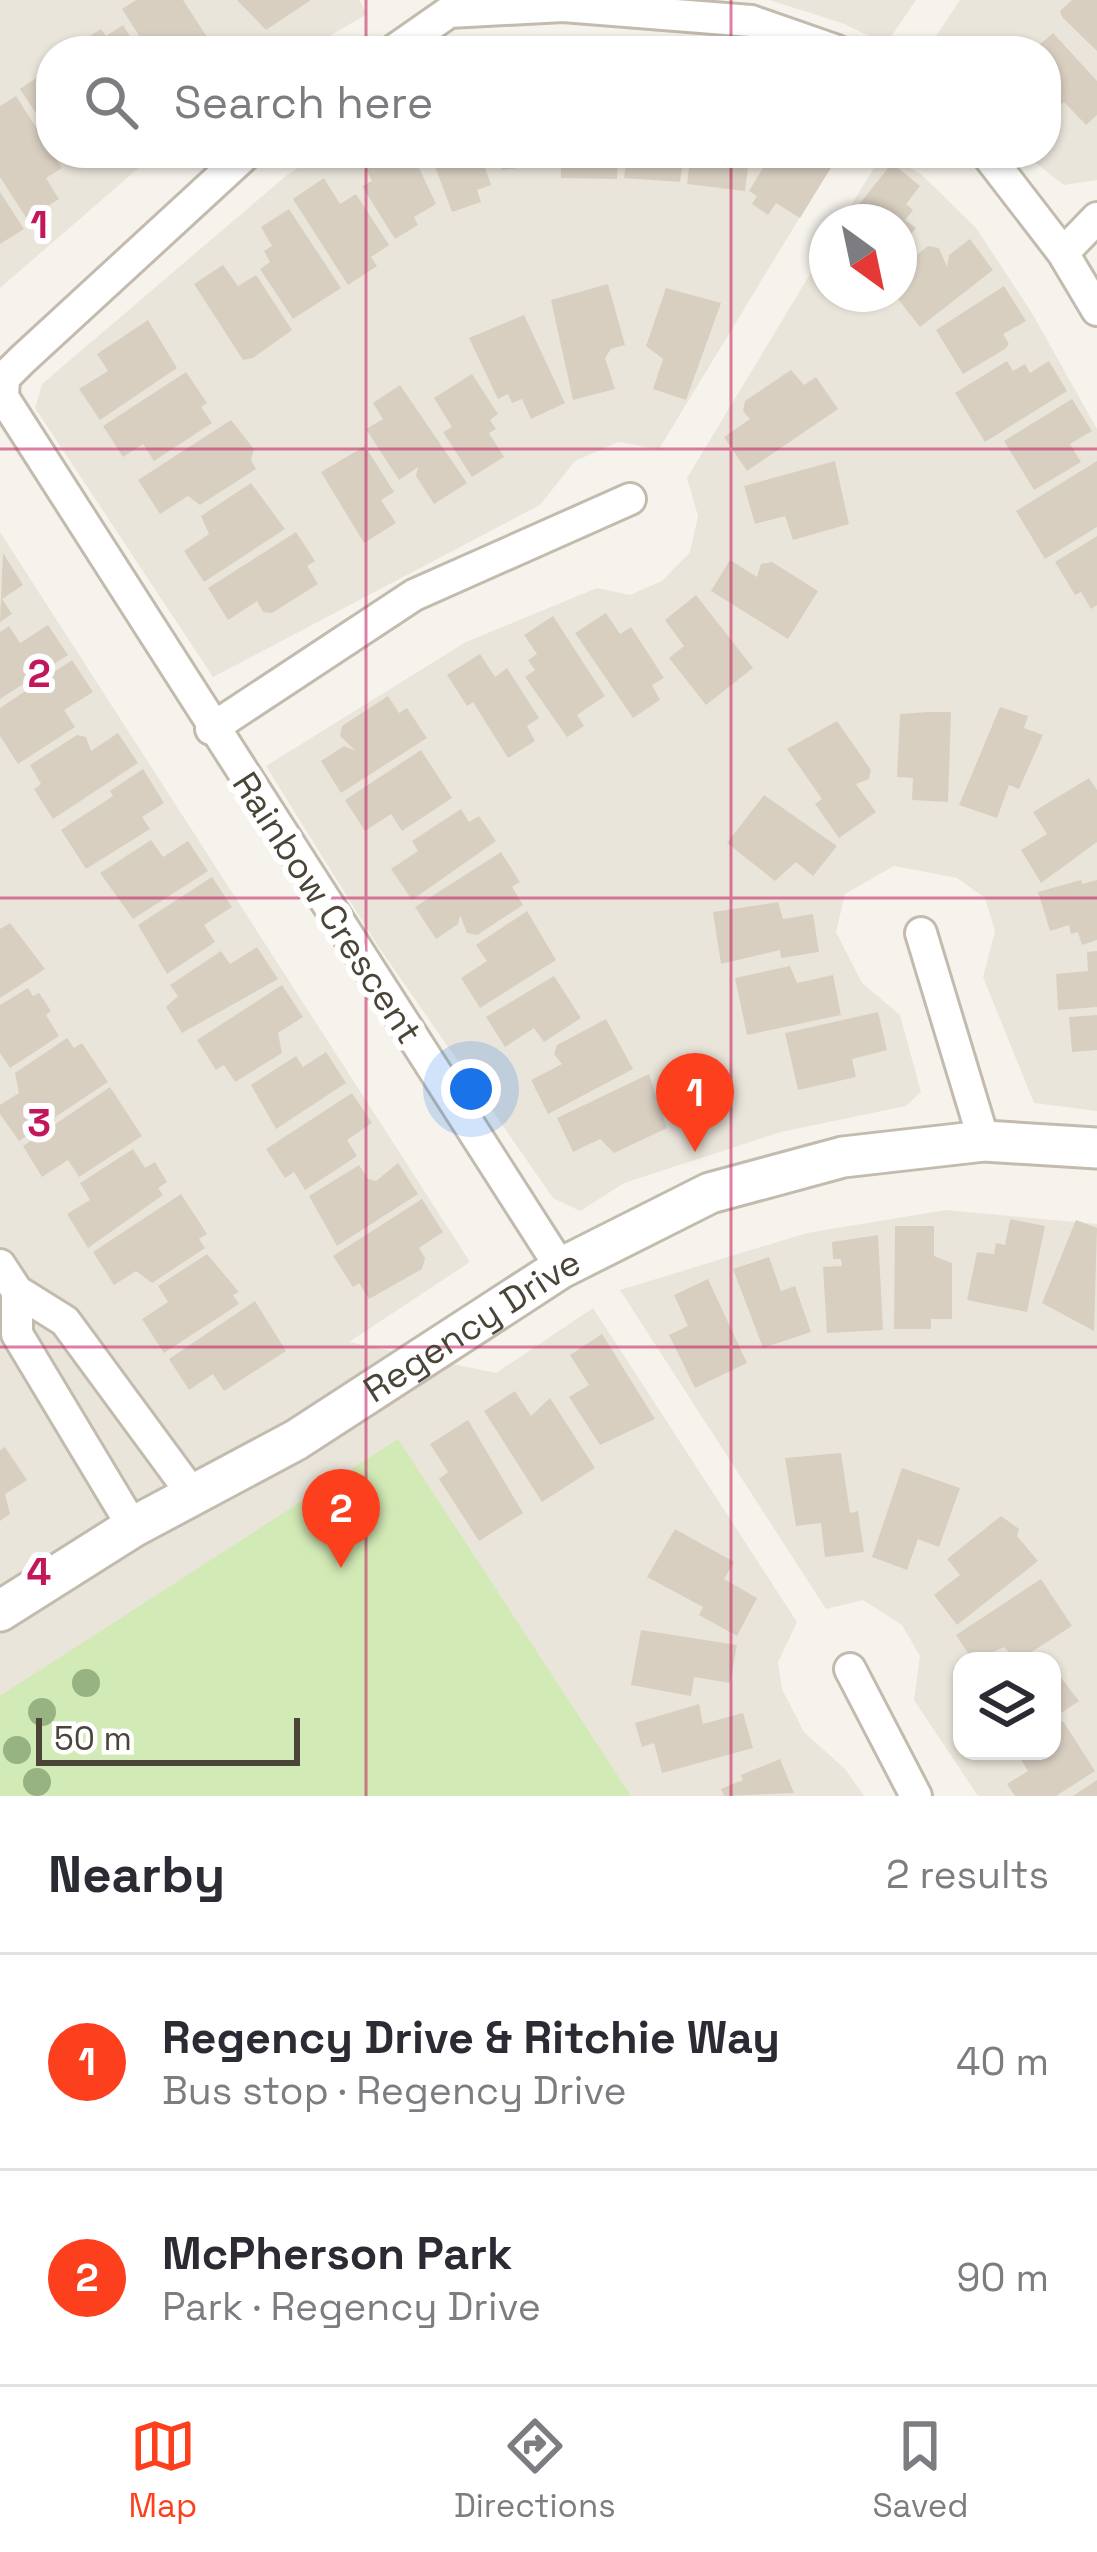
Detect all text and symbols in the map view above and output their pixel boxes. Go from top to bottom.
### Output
search box [36,36,1061,168]
icon: search [78,69,144,135]
text: Search here [174,74,433,131]
text: 1 [30,200,48,249]
north arrow [809,204,917,312]
text: 2 [27,649,51,698]
street label: Rainbow Crescent [222,763,432,1053]
pin: 1 [656,1053,734,1152]
your location [441,1059,501,1119]
text: 3 [27,1098,51,1147]
street label: Regency Drive [355,1239,588,1413]
pin: 2 [302,1469,380,1568]
text: 4 [27,1547,51,1596]
map controls [953,1652,1061,1760]
button: layers [953,1652,1061,1760]
scale bar [36,1712,300,1765]
text: 50 m [54,1718,132,1760]
text: Nearby [48,1842,225,1907]
text: 2 results [886,1850,1049,1899]
text: Regency Drive & Ritchie Way [162,2009,780,2066]
text: 1 [78,2037,96,2086]
text: 40 m [956,2037,1049,2086]
text: Bus stop · Regency Drive [162,2066,627,2115]
text: McPherson Park [162,2225,512,2282]
text: 2 [75,2253,99,2302]
text: 90 m [957,2253,1049,2302]
text: Park · Regency Drive [162,2282,541,2331]
tab: Map [128,2413,197,2527]
tab: Directions [454,2413,616,2527]
tab: Saved [872,2413,969,2527]

